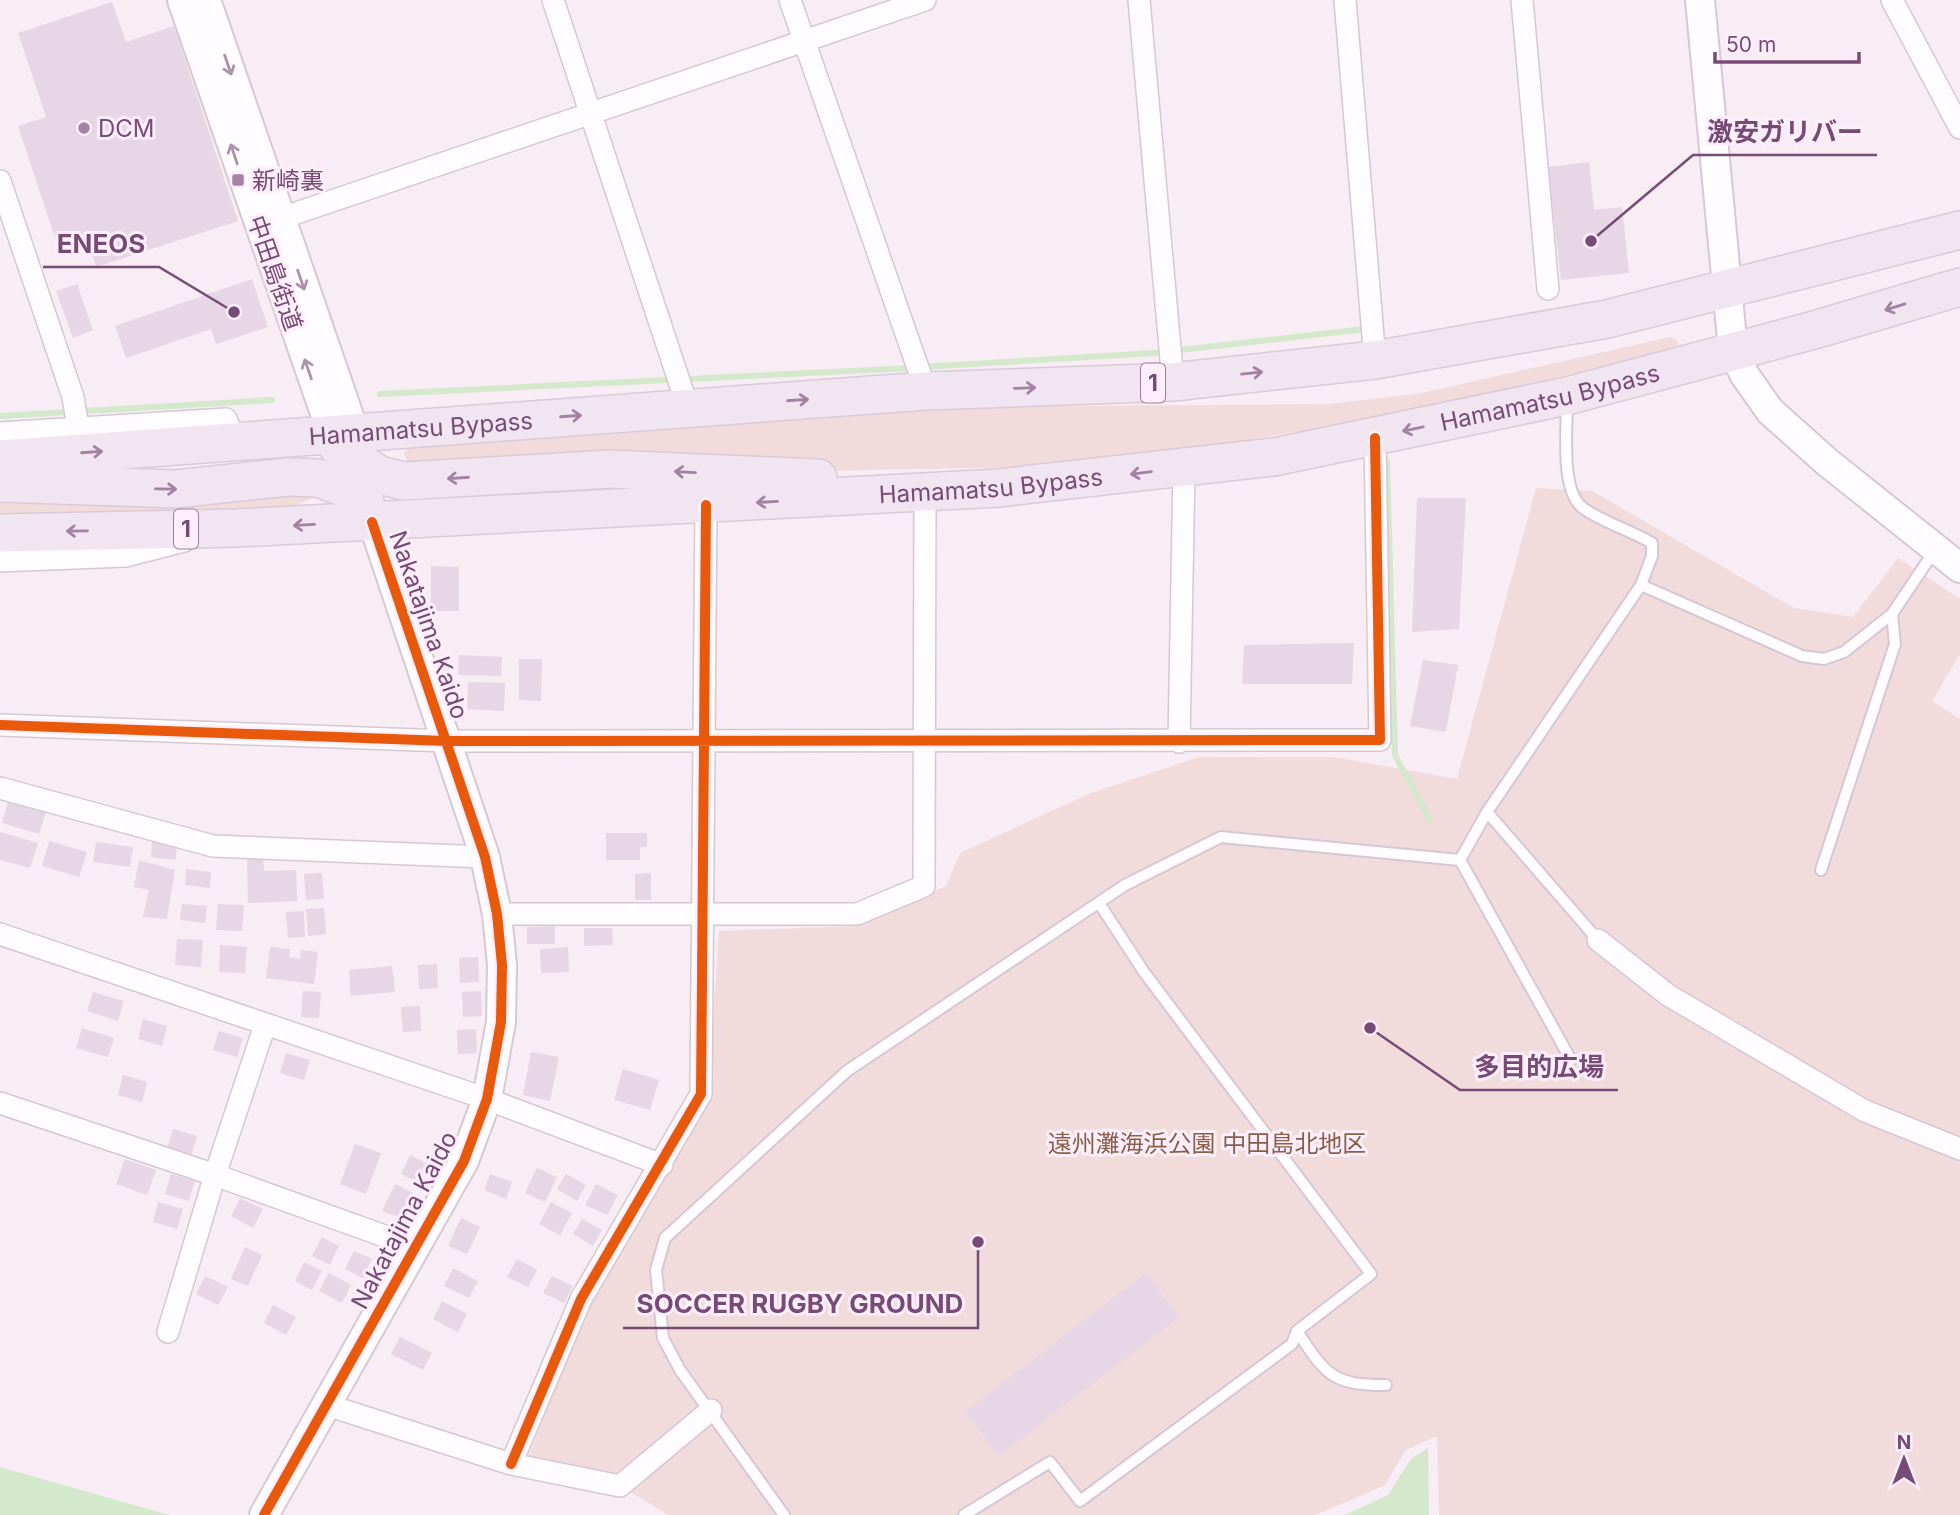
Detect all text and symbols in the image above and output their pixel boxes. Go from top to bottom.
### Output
scale bar [1715,21,1858,65]
text: 50 m [1726,32,1776,57]
one-way arrow [223,53,235,75]
callout: 激安ガリバー [1693,108,1877,155]
place label: DCM [98,114,155,143]
text: 激安ガリバー [1707,116,1863,147]
marker: DCM [76,120,92,136]
one-way arrow [227,143,240,165]
place label: 新崎裏 [252,166,324,195]
marker: 新崎裏 [230,172,246,188]
street label: 中田島街道 [242,212,308,334]
callout: ENEOS [43,220,159,267]
text: ENEOS [57,228,145,259]
one-way arrow [295,269,308,291]
one-way arrow [1884,302,1906,315]
street label: Hamamatsu Bypass [1437,357,1663,437]
one-way arrow [301,359,313,381]
road number: 1 [1141,364,1165,402]
one-way arrow [1240,367,1263,380]
one-way arrow [1013,381,1036,394]
one-way arrow [786,393,809,406]
street label: Hamamatsu Bypass [308,405,534,451]
one-way arrow [559,409,582,422]
one-way arrow [1402,423,1425,437]
one-way arrow [81,445,103,458]
street label: Hamamatsu Bypass [878,462,1104,509]
one-way arrow [674,465,697,478]
one-way arrow [1130,467,1152,480]
one-way arrow [447,472,470,485]
one-way arrow [154,482,177,495]
one-way arrow [756,495,779,508]
road number: 1 [174,509,198,548]
one-way arrow [293,519,316,532]
one-way arrow [65,524,88,537]
street label: Nakatajima Kaido [383,527,475,723]
callout: 多目的広場 [1460,1043,1618,1090]
text: 多目的広場 [1474,1051,1604,1082]
street label: Nakatajima Kaido [345,1126,463,1314]
park label: 遠州灘海浜公園 中田島北地区 [1048,1129,1366,1158]
callout: SOCCER RUGBY GROUND [623,1281,978,1328]
text: SOCCER RUGBY GROUND [637,1288,963,1319]
north arrow [1869,1424,1939,1494]
text: N [1897,1431,1911,1454]

